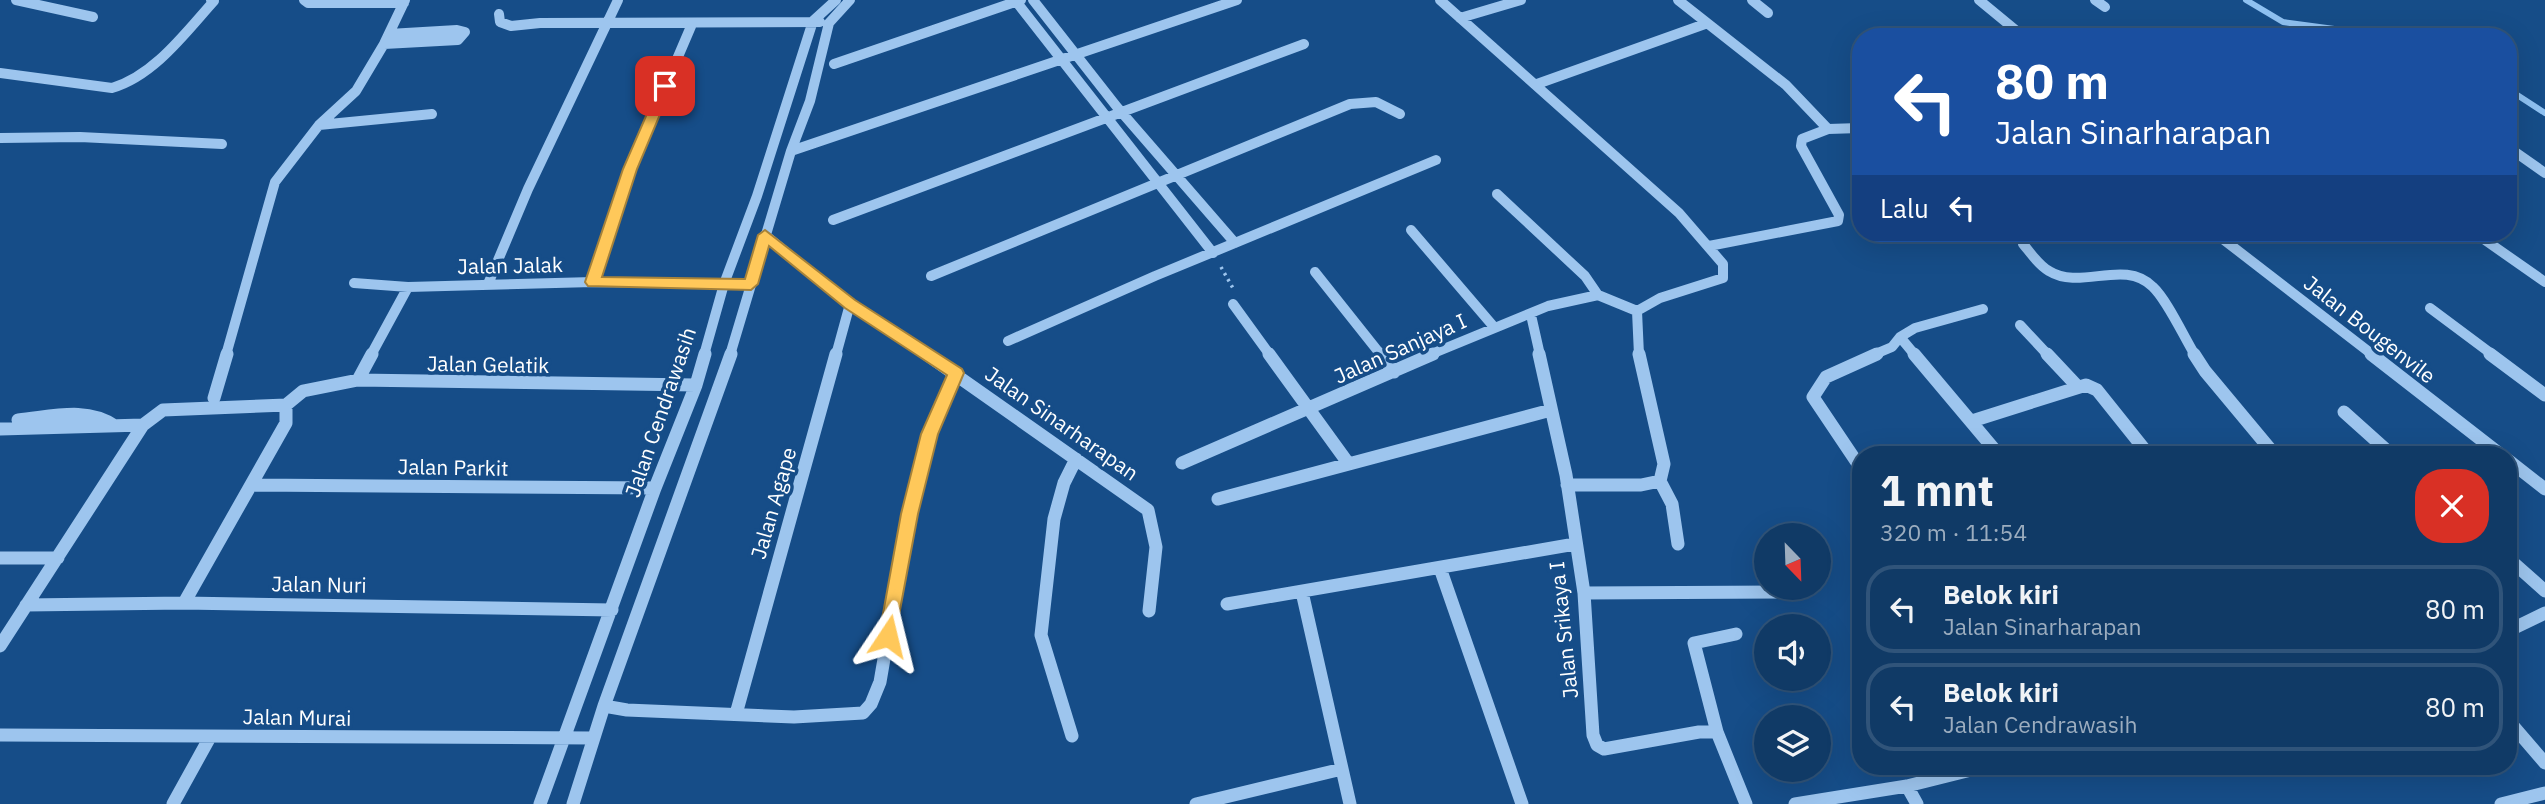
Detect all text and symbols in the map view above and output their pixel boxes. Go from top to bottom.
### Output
text: 80 m [1995,49,2109,112]
pin [635,56,695,116]
icon: left [1880,56,1971,147]
icon: arrive [646,67,684,105]
text: Jalan Sinarharapan [1995,111,2271,153]
icon: left [1943,189,1981,227]
text: Lalu [1880,191,1929,225]
street label: Jalan Jalak [457,250,563,280]
street label: Jalan Bougenvile [2298,269,2442,389]
street label: Jalan Sanjaya I [1329,306,1471,390]
street label: Jalan Cendrawasih [618,323,702,501]
street label: Jalan Gelatik [427,349,549,379]
street label: Jalan Sinarharapan [980,360,1144,486]
street label: Jalan Agape [744,444,802,562]
street label: Jalan Parkit [397,452,509,482]
text: 1 mnt [1880,463,1994,518]
button: close [2415,469,2489,543]
text: 320 m · 11:54 [1880,517,2027,547]
north arrow [1754,523,1830,600]
map controls [1754,523,1831,782]
street label: Jalan Srikaya I [1542,560,1584,700]
street label: Jalan Nuri [271,569,367,599]
text: Belok kiri [1943,577,2059,611]
icon: left [1884,590,1922,628]
text: 80 m [2425,592,2485,626]
position arrow [851,599,925,673]
text: Jalan Sinarharapan [1943,611,2142,641]
button: sound [1754,614,1831,691]
text: Belok kiri [1943,675,2059,709]
icon: left [1884,688,1922,726]
text: 80 m [2425,690,2485,724]
street label: Jalan Murai [242,702,352,732]
button: layers [1754,705,1831,782]
text: Jalan Cendrawasih [1943,709,2138,739]

